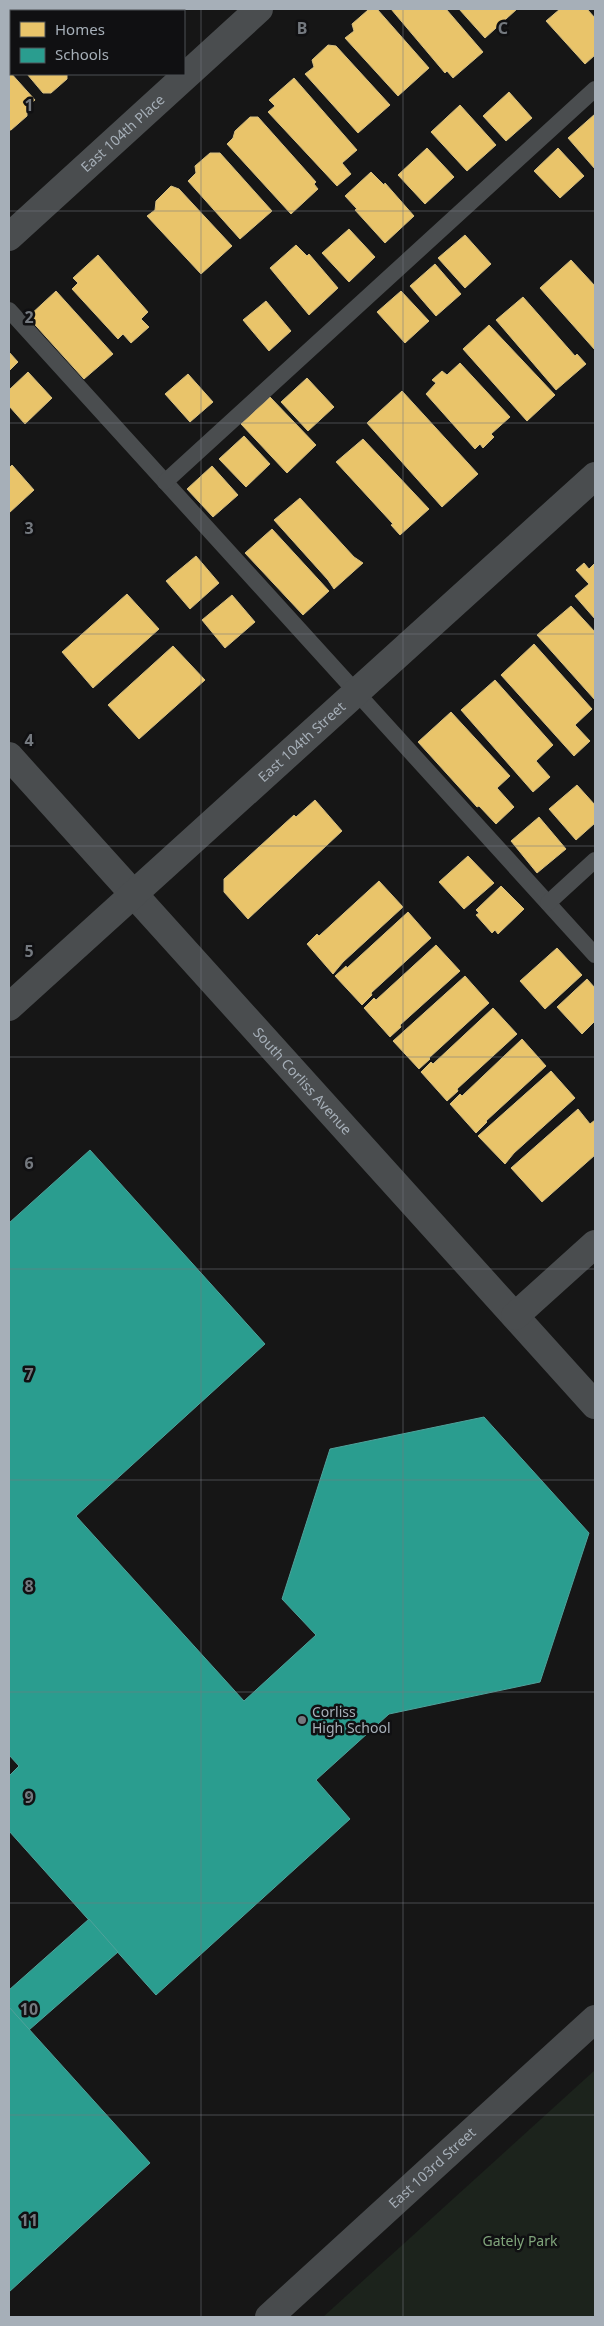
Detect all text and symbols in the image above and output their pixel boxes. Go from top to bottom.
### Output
legend [10,10,185,75]
text: B [297,17,307,39]
text: C [498,17,508,39]
text: Homes [55,19,105,39]
text: Schools [55,44,109,64]
street label: East 104th Place [76,90,168,176]
text: 1 [24,94,34,116]
text: 2 [24,306,34,328]
text: 3 [24,517,34,539]
street label: East 104th Street [254,697,349,786]
text: 4 [24,729,34,751]
text: 5 [24,940,34,962]
street label: South Corliss Avenue [249,1023,357,1139]
text: 6 [24,1152,34,1174]
text: 7 [24,1363,34,1385]
text: 8 [24,1575,34,1597]
place label: Corliss High School [312,1702,391,1737]
marker: Corliss High School [296,1714,308,1726]
text: 9 [24,1786,34,1808]
text: 10 [20,1998,38,2020]
street label: East 103rd Street [384,2123,480,2212]
text: 11 [20,2209,38,2231]
park label: Gately Park [483,2231,558,2250]

